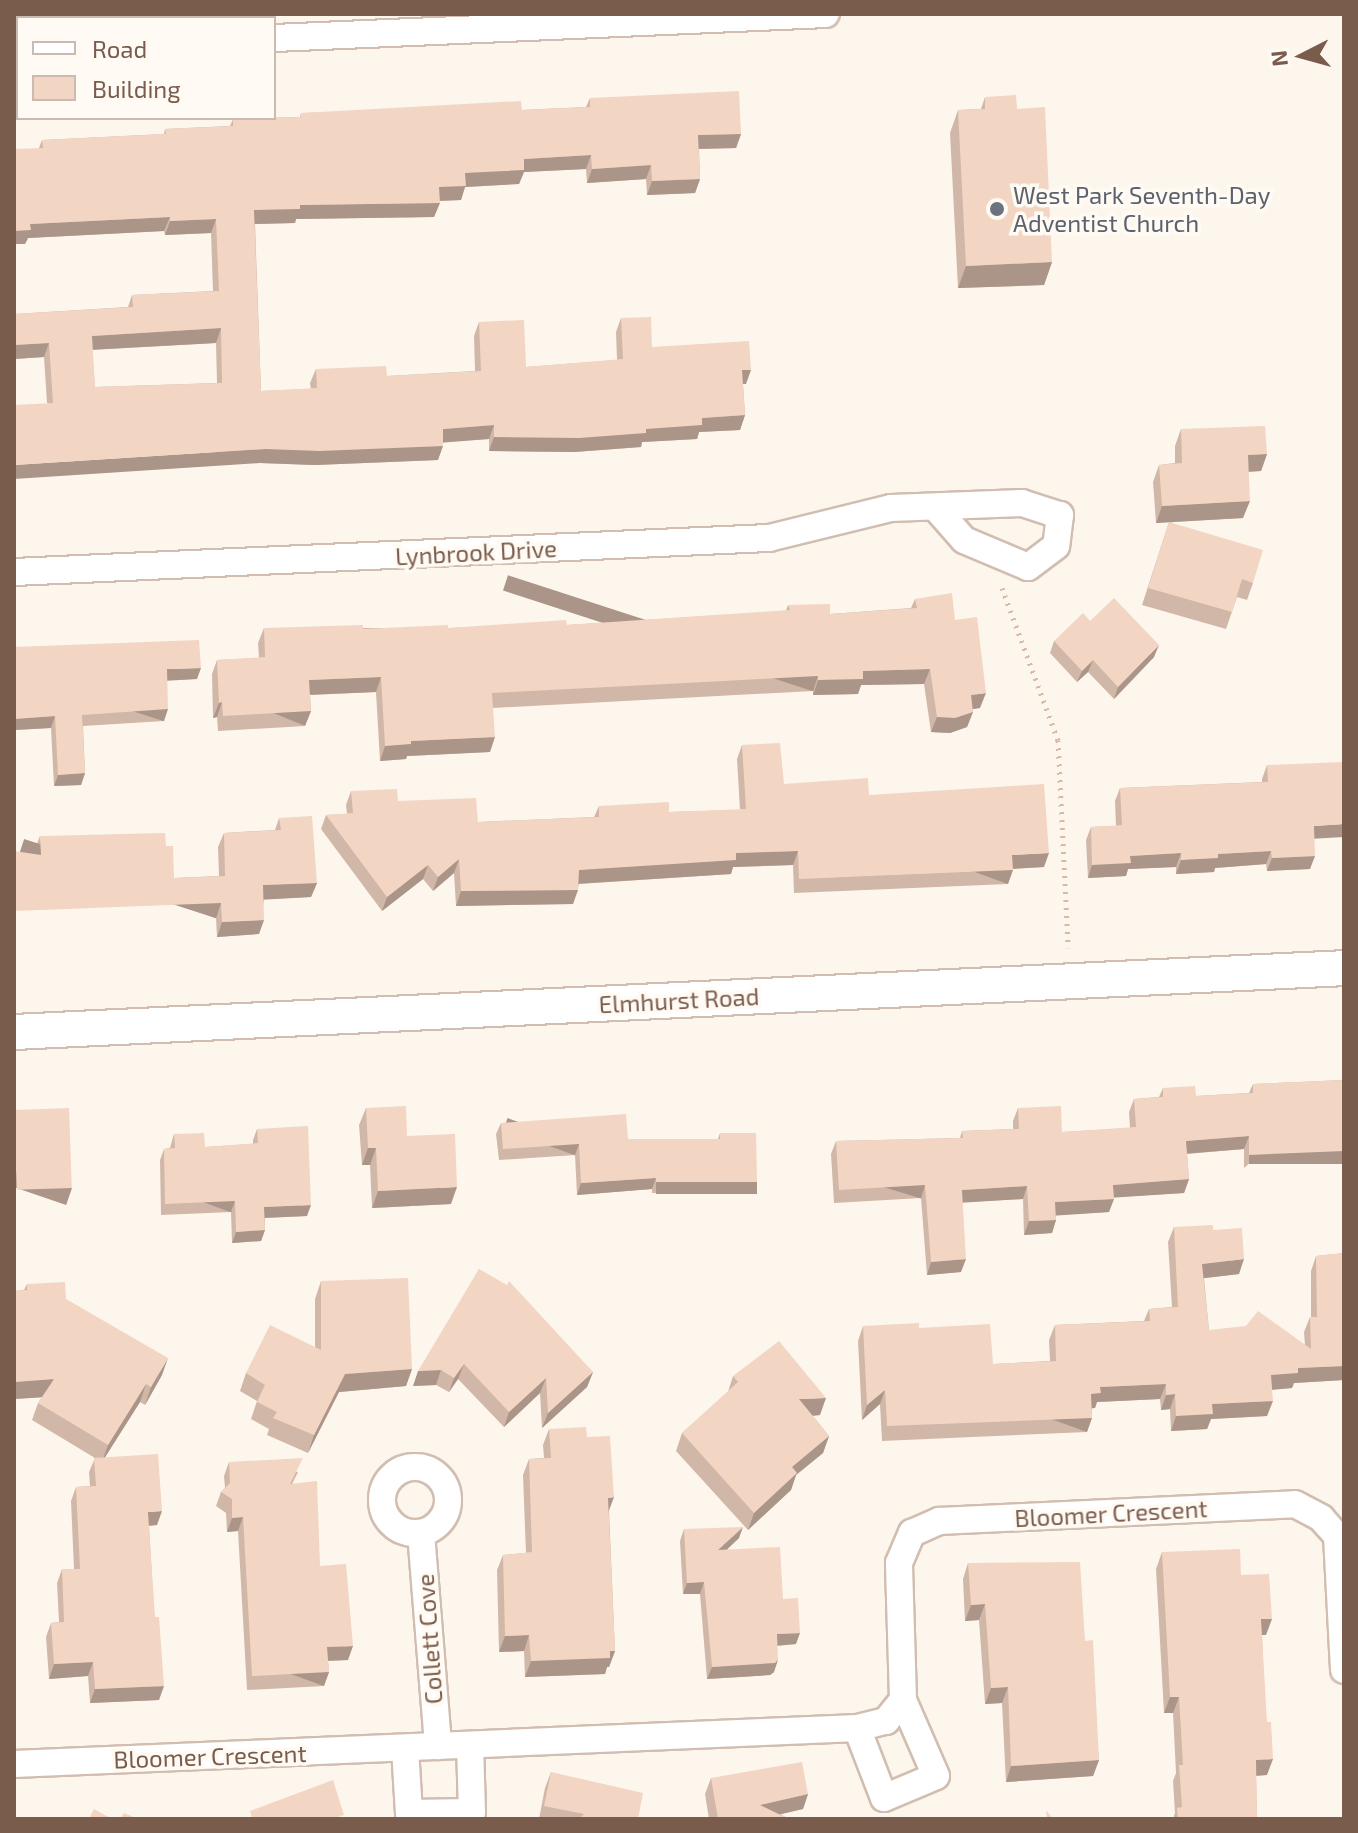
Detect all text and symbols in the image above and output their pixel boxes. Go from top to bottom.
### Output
legend [16,16,276,120]
north arrow [1262,16,1342,96]
text: Road [92,34,147,63]
text: N [1264,49,1292,68]
text: Building [92,74,181,103]
place label: West Park Seventh-Day Adventist Church [1013,181,1271,237]
marker: West Park Seventh-Day Adventist Church [988,200,1006,218]
street label: Lynbrook Drive [394,533,558,571]
street label: Elmhurst Road [598,981,760,1019]
street label: Bloomer Crescent [1014,1494,1208,1532]
street label: Collett Cove [410,1573,448,1705]
street label: Bloomer Crescent [113,1738,307,1774]

